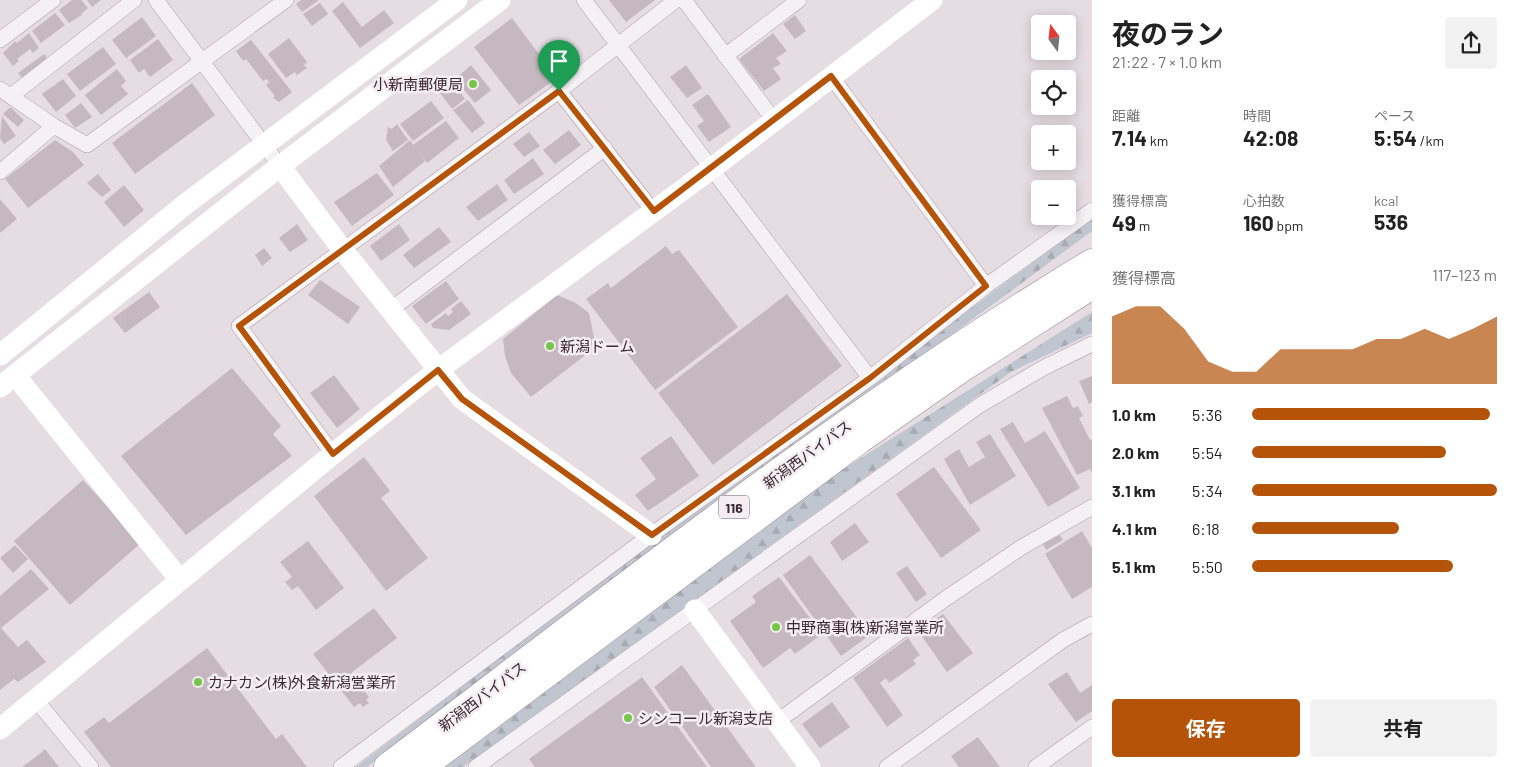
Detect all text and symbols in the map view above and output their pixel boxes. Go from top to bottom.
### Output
north arrow [1031,15,1076,60]
map controls [1031,15,1076,225]
text: 夜のラン [1112,16,1224,50]
button: share [1445,17,1497,69]
pin [538,40,580,91]
icon: arrive [545,47,573,75]
text: 21:22 · 7 × 1.0 km [1112,52,1222,71]
button: locate [1031,70,1076,115]
place label: 小新南郵便局 [373,75,463,93]
marker: 小新南郵便局 [467,78,479,90]
text: 距離 [1112,107,1140,124]
text: 時間 [1243,107,1271,124]
text: ペース [1374,107,1415,124]
button: + [1031,125,1076,170]
text: 7.14 [1112,125,1147,150]
text: 42:08 [1243,125,1298,150]
text: 5:54 [1374,125,1417,150]
text: km [1147,132,1168,149]
text: /km [1417,132,1444,149]
button: − [1031,180,1076,225]
text: 獲得標高 [1112,192,1168,209]
text: 心拍数 [1243,192,1285,209]
text: kcal [1374,192,1398,209]
text: 536 [1374,209,1408,234]
text: 49 [1112,210,1136,235]
text: 160 [1243,210,1274,235]
text: m [1136,217,1150,234]
text: bpm [1274,217,1303,234]
text: 117–123 m [1432,265,1497,284]
text: 獲得標高 [1112,268,1176,287]
place label: 新潟ドーム [560,337,635,355]
marker: 新潟ドーム [544,340,556,352]
text: 1.0 km [1112,405,1156,424]
text: 5:36 [1192,405,1222,424]
street label: 新潟西バイパス [759,416,855,492]
text: 2.0 km [1112,443,1159,462]
text: 5:54 [1192,443,1223,462]
text: 3.1 km [1112,481,1156,500]
text: 5:34 [1192,481,1223,500]
road number: 116 [719,496,749,518]
text: 4.1 km [1112,519,1157,538]
text: 6:18 [1192,519,1220,538]
text: 5.1 km [1112,557,1156,576]
text: 5:50 [1192,557,1223,576]
place label: 中野商事(株)新潟営業所 [786,618,944,636]
marker: 中野商事(株)新潟営業所 [770,621,782,633]
street label: 新潟西バイパス [435,657,529,735]
place label: カナカン(株)外食新潟営業所 [208,673,396,691]
marker: カナカン(株)外食新潟営業所 [192,676,204,688]
button: 保存 [1112,699,1300,757]
button: 共有 [1310,699,1497,757]
place label: シンコール新潟支店 [638,709,773,727]
marker: シンコール新潟支店 [622,712,634,724]

